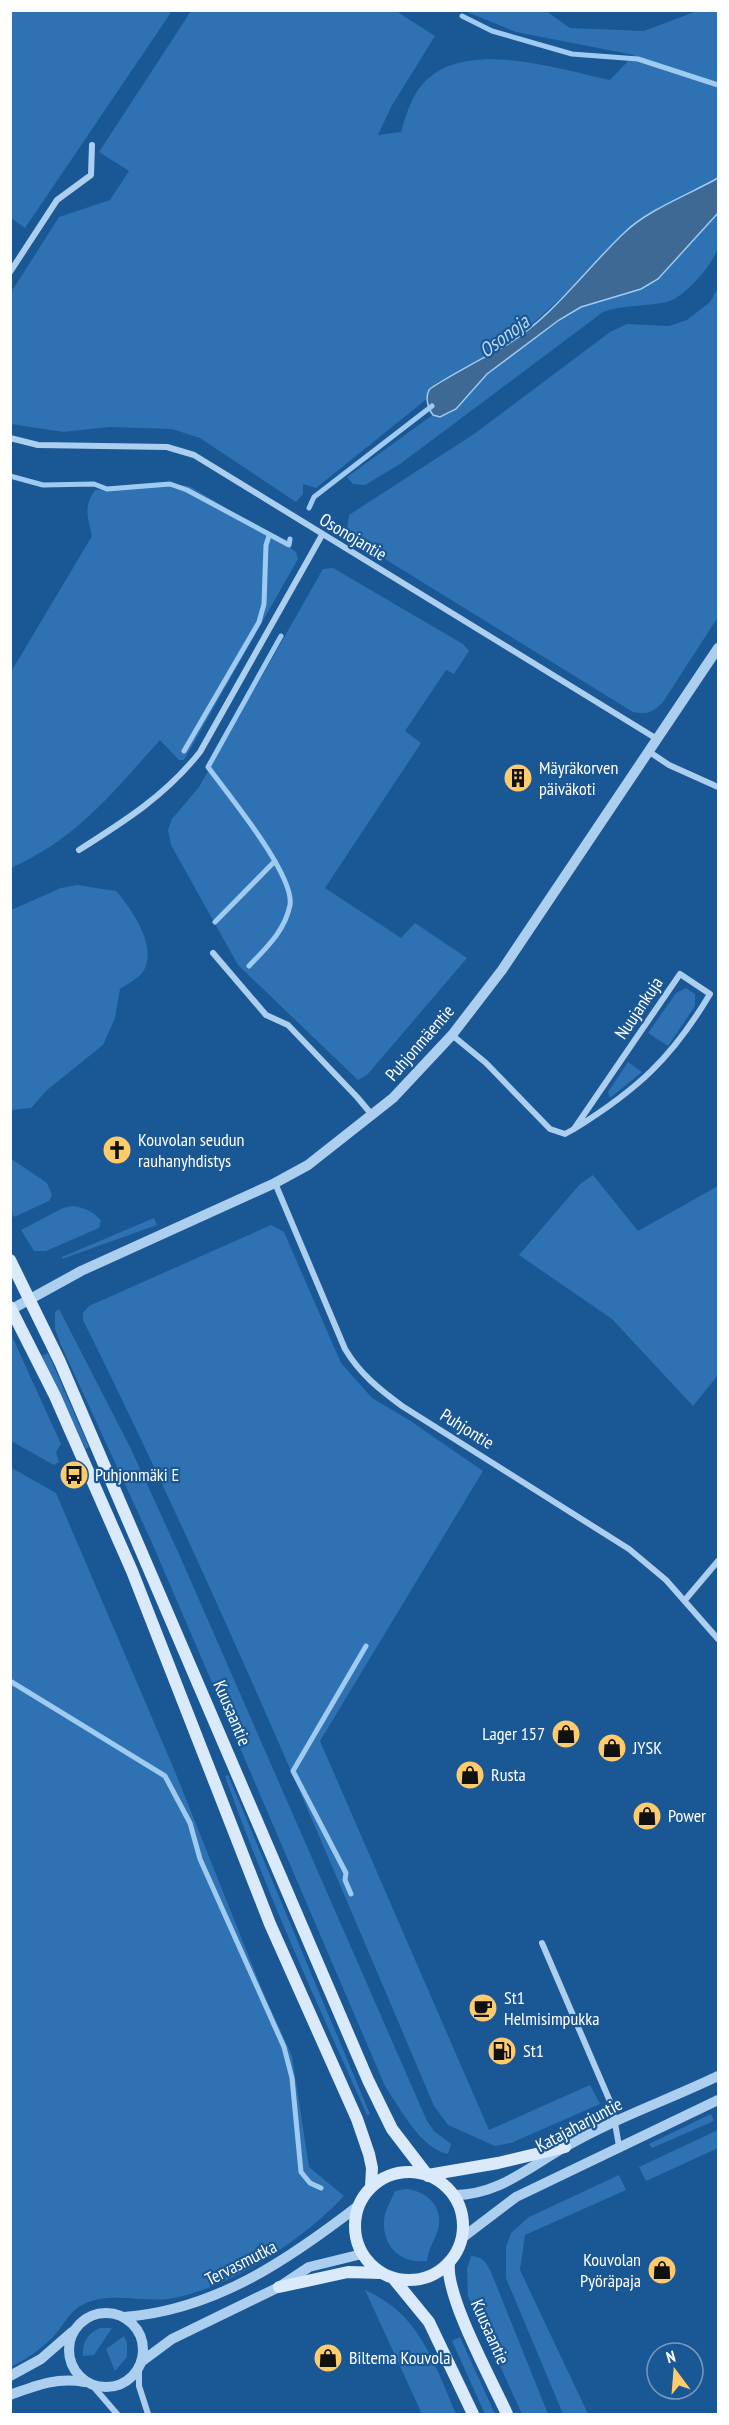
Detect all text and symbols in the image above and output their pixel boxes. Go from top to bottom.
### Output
water label: Osonoja [474,308,535,363]
street label: Osonojantie [315,507,391,566]
place label: Mäyräkorven päiväkoti [539,756,618,800]
building icon: Mäyräkorven päiväkoti [502,762,534,794]
street label: Nuujankuja [609,972,668,1043]
street label: Puhjonmäentie [380,1000,459,1085]
place label: Kouvolan seudun rauhanyhdistys [138,1128,244,1172]
church icon: Kouvolan seudun rauhanyhdistys [101,1134,133,1166]
street label: Puhjontie [436,1403,498,1454]
bus stop icon: Puhjonmäki E [58,1459,90,1491]
place label: Puhjonmäki E [95,1463,179,1486]
street label: Kuusaantie [208,1677,256,1749]
shop icon: Lager 157 [550,1718,582,1750]
place label: Lager 157 [482,1722,545,1745]
shop icon: JYSK [596,1732,628,1764]
place label: JYSK [632,1736,662,1759]
shop icon: Rusta [454,1759,486,1791]
place label: Rusta [491,1763,526,1786]
shop icon: Power [631,1800,663,1832]
place label: Power [668,1804,706,1827]
place label: St1 Helmisimpukka [504,1986,599,2030]
cafe icon: St1 Helmisimpukka [467,1992,499,2024]
fuel station icon: St1 [486,2035,518,2067]
place label: St1 [523,2039,544,2062]
street label: Katajaharjuntie [531,2092,626,2157]
street label: Tervasmutka [201,2235,281,2290]
place label: Kouvolan Pyöräpaja [580,2248,641,2292]
shop icon: Kouvolan Pyöräpaja [646,2254,678,2286]
street label: Kuusaantie [466,2296,515,2368]
north arrow [645,2341,705,2401]
shop icon: Biltema Kouvola [312,2342,344,2374]
place label: Biltema Kouvola [349,2346,450,2369]
text: N [664,2346,678,2367]

